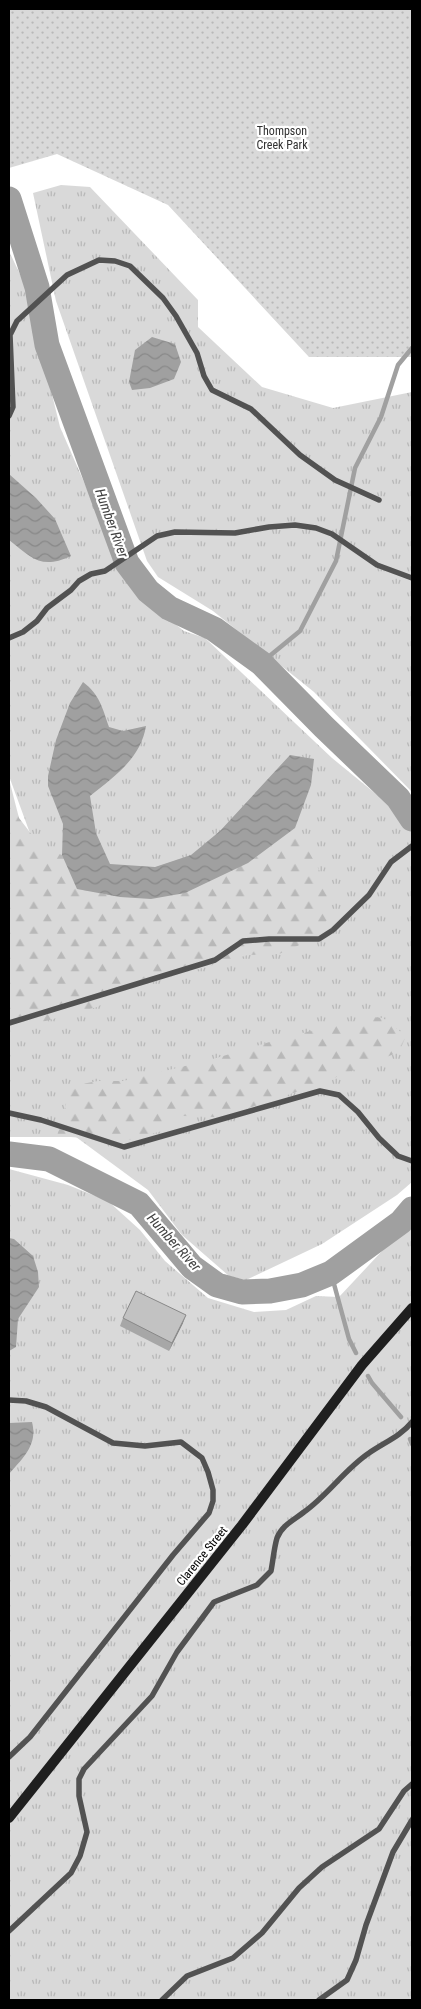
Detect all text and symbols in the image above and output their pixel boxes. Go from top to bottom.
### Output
park label: Thompson Creek Park [256,124,308,152]
water label: Humber River [92,486,132,560]
water label: Humber River [144,1210,205,1275]
street label: Clarence Street [174,1523,230,1589]

